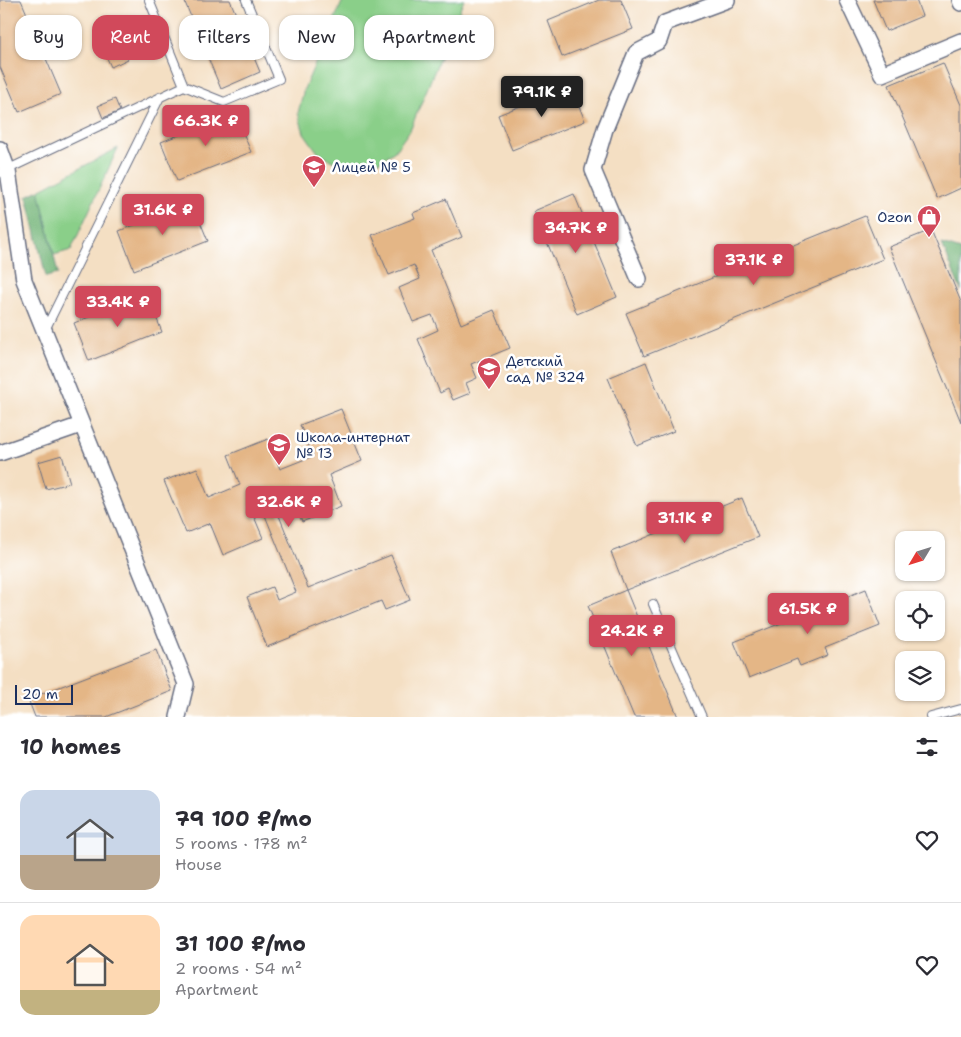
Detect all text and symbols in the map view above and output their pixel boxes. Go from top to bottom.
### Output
chip: Buy [15,15,82,60]
chip: Rent [92,15,169,60]
chip: Filters [179,15,269,60]
chip: New [279,15,354,60]
chip: Apartment [364,15,494,60]
pin: 79.1K ₽ [496,76,588,118]
text: 79.1K ₽ [512,81,572,102]
pin: 66.3K ₽ [160,104,252,147]
text: 66.3K ₽ [173,110,239,131]
school or university icon: Лицей № 5 [301,154,327,188]
place label: Лицей № 5 [332,158,411,176]
pin: 31.6K ₽ [117,194,209,236]
text: 31.6K ₽ [133,199,193,220]
shop icon: Ozon [916,204,942,238]
place label: Ozon [877,208,912,226]
pin: 34.7K ₽ [530,212,622,254]
text: 34.7K ₽ [544,217,608,238]
pin: 37.1K ₽ [708,244,800,286]
text: 37.1K ₽ [725,249,783,270]
pin: 33.4K ₽ [72,286,164,328]
text: 33.4K ₽ [86,291,150,312]
place label: Детский сад № 324 [506,352,585,386]
school or university icon: Детский сад № 324 [476,356,502,390]
place label: Школа-интернат № 13 [296,428,411,462]
school or university icon: Школа-интернат № 13 [266,432,292,466]
pin: 32.6K ₽ [243,486,335,528]
text: 32.6K ₽ [257,491,321,512]
pin: 31.1K ₽ [639,502,731,544]
text: 31.1K ₽ [657,507,713,528]
north arrow [895,531,945,581]
map controls [895,531,945,701]
button: locate [895,591,945,641]
pin: 61.5K ₽ [762,592,854,635]
text: 61.5K ₽ [779,598,837,619]
pin: 24.2K ₽ [586,614,678,657]
text: 24.2K ₽ [600,620,664,641]
button: layers [895,651,945,701]
scale bar [15,682,72,705]
text: 20 m [22,685,58,703]
text: 10 homes [20,733,121,761]
icon: filters [913,733,941,761]
text: 79 100 ₽/mo [175,805,312,833]
icon: home [60,810,120,870]
icon: heart [913,826,941,854]
text: 5 rooms · 178 m² [175,833,308,854]
text: House [175,854,222,875]
text: 31 100 ₽/mo [175,930,306,958]
icon: home [60,935,120,995]
icon: heart [913,951,941,979]
text: 2 rooms · 54 m² [175,958,302,979]
text: Apartment [175,979,258,1000]

